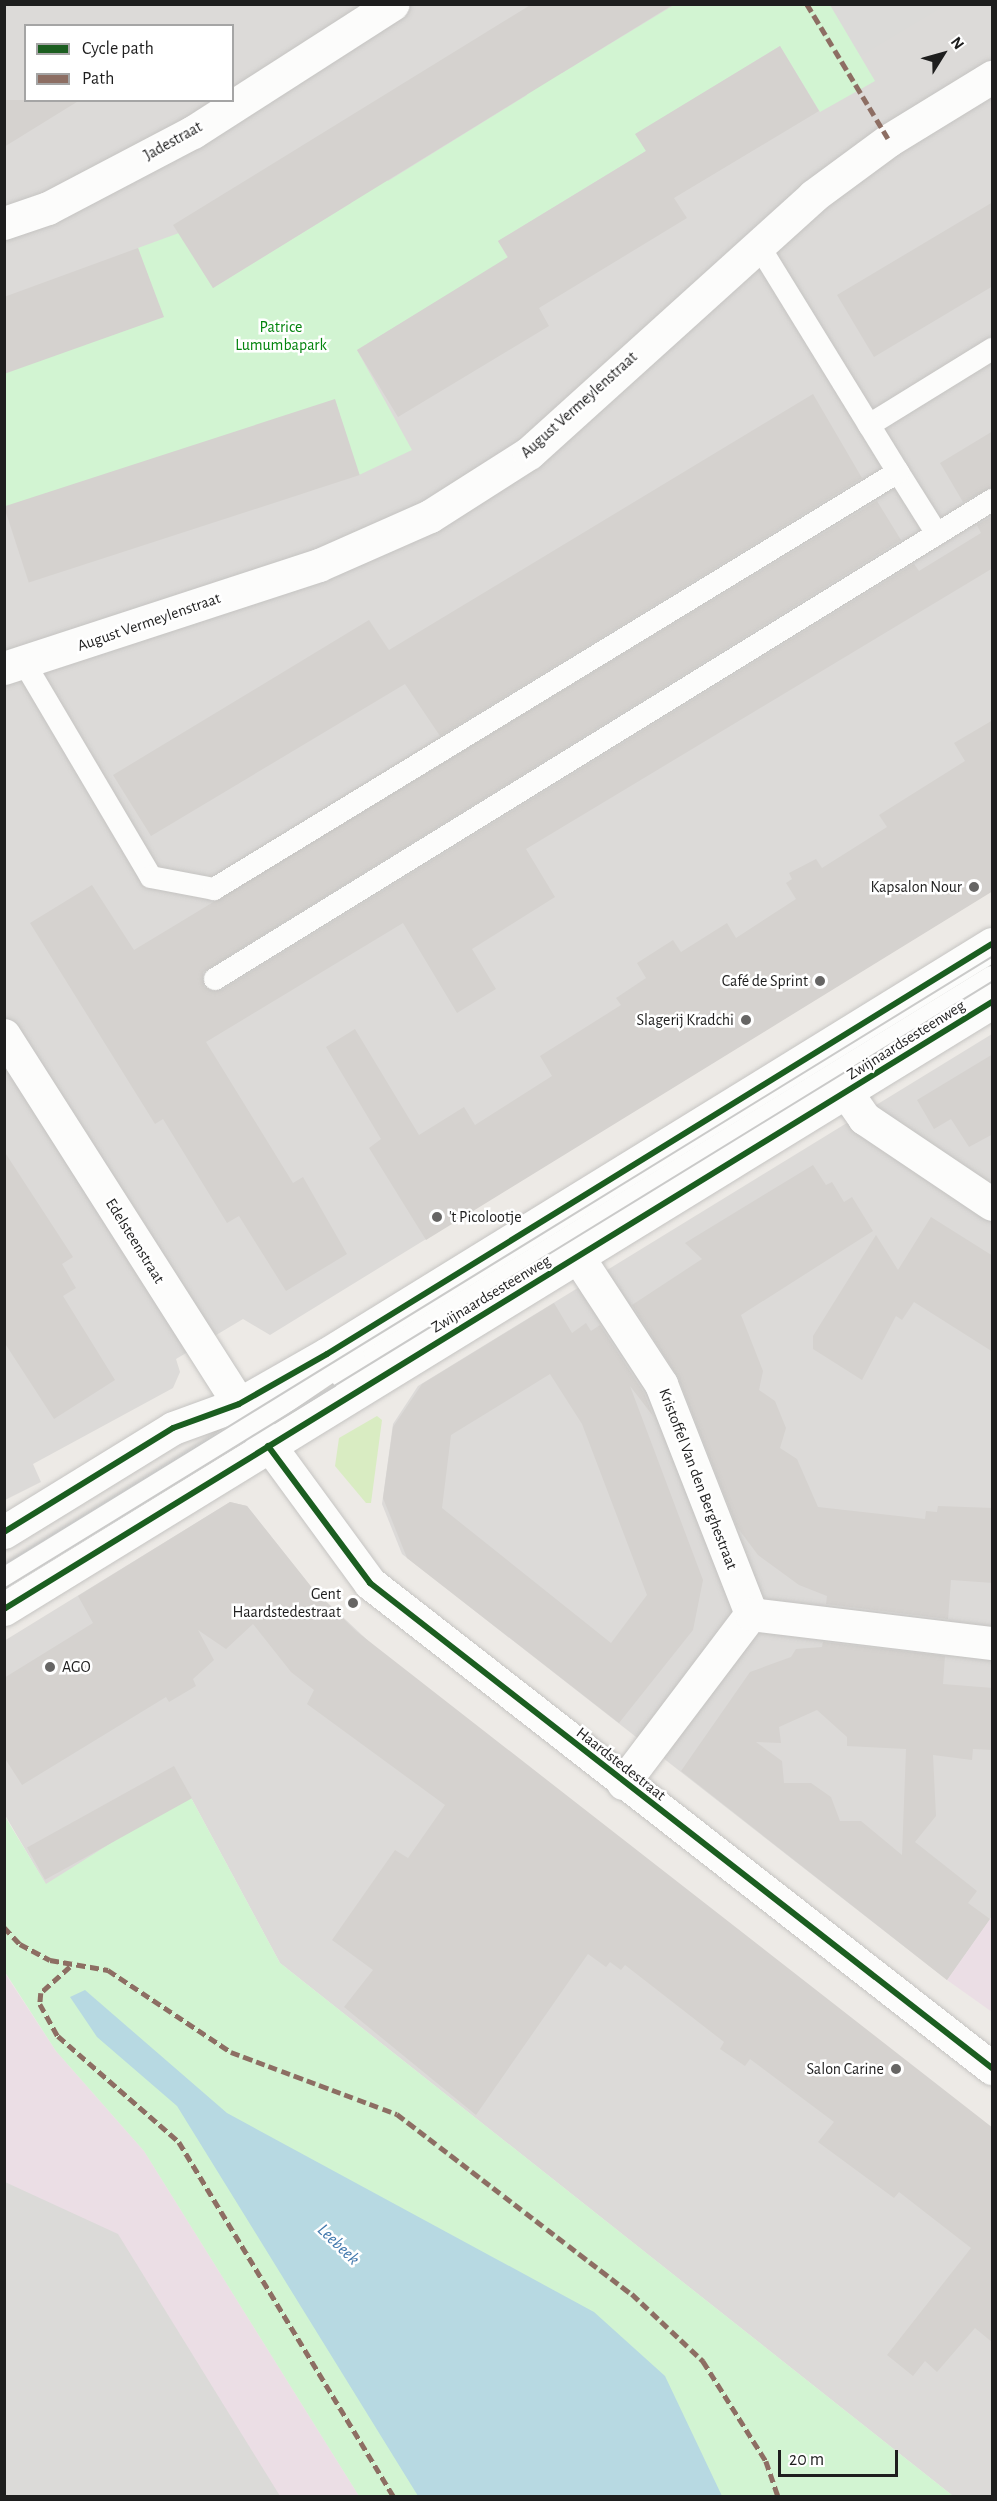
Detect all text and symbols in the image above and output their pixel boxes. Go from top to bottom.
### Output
legend [24,24,234,102]
north arrow [913,24,973,84]
text: N [948,34,967,52]
text: Cycle path [82,40,154,58]
text: Path [82,70,114,88]
street label: Jadestraat [141,117,205,165]
park label: Patrice Lumumbapark [235,317,327,355]
street label: August Vermeylenstraat [517,348,641,462]
street label: August Vermeylenstraat [75,588,223,656]
place label: Kapsalon Nour [870,877,962,897]
marker: Kapsalon Nour [967,880,981,894]
place label: Café de Sprint [722,971,808,991]
marker: Café de Sprint [813,974,827,988]
street label: Zwijnaardsesteenweg [843,996,969,1084]
place label: Slagerij Kradchi [637,1010,734,1030]
marker: Slagerij Kradchi [739,1013,753,1027]
street label: Edelsteenstraat [101,1195,169,1287]
place label: 't Picolootje [449,1207,522,1227]
marker: 't Picolootje [430,1210,444,1224]
street label: Zwijnaardsesteenweg [428,1251,554,1337]
street label: Kristoffel Van den Berghestraat [655,1386,741,1572]
place label: Gent Haardstedestraat [233,1584,341,1622]
marker: Gent Haardstedestraat [346,1596,360,1610]
place label: AGO [62,1657,91,1677]
marker: AGO [43,1660,57,1674]
street label: Haardstedestraat [572,1723,670,1805]
place label: Salon Carine [807,2059,884,2079]
marker: Salon Carine [889,2062,903,2076]
water label: Leebeek [312,2220,364,2270]
scale bar [781,2438,901,2476]
text: 20 m [789,2451,824,2469]

